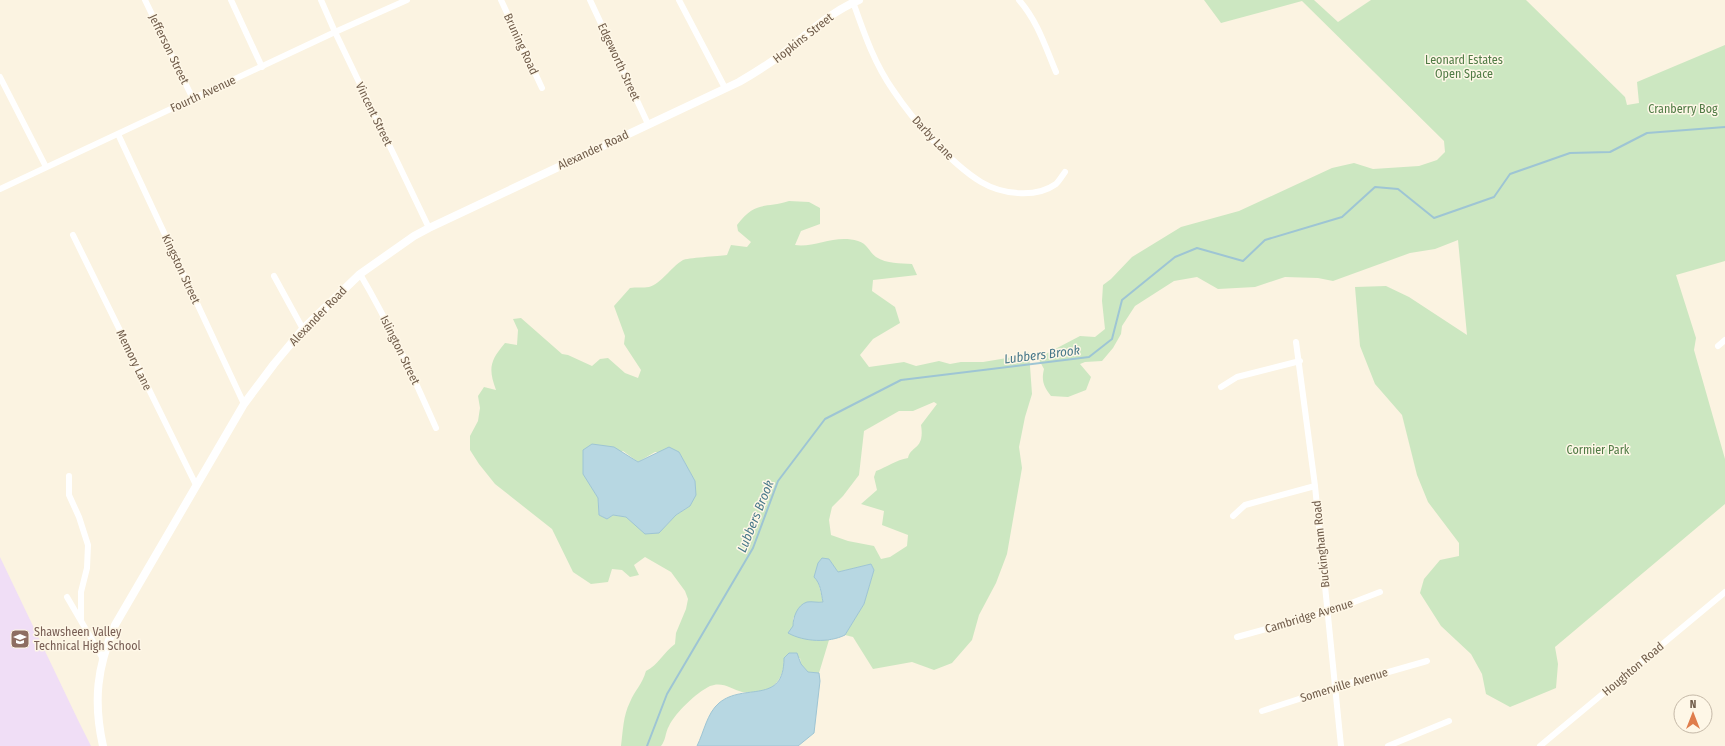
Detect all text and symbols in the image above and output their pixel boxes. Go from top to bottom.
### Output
street label: Hopkins Street [770,10,836,66]
street label: Bruning Road [501,11,541,77]
street label: Jefferson Street [146,12,192,86]
street label: Edgeworth Street [595,21,643,103]
park label: Leonard Estates Open Space [1425,53,1503,81]
street label: Fourth Avenue [168,73,238,115]
street label: Vincent Street [353,80,395,148]
park label: Cranberry Bog [1648,102,1718,116]
street label: Darby Lane [909,113,957,163]
street label: Alexander Road [555,127,631,173]
street label: Kingston Street [159,232,203,306]
street label: Alexander Road [286,284,350,348]
street label: Islington Street [377,313,423,387]
street label: Memory Lane [113,327,155,393]
water label: Lubbers Brook [1003,342,1081,367]
park label: Cormier Park [1567,443,1630,457]
water label: Lubbers Brook [734,478,777,554]
street label: Buckingham Road [1309,500,1333,588]
street label: Cambridge Avenue [1263,596,1355,636]
place label: Shawsheen Valley Technical High School [34,625,141,653]
school or university icon: Shawsheen Valley Technical High School [9,628,31,650]
street label: Houghton Road [1599,639,1667,699]
street label: Somerville Avenue [1298,665,1390,705]
north arrow [1673,694,1713,734]
text: N [1690,698,1696,711]

